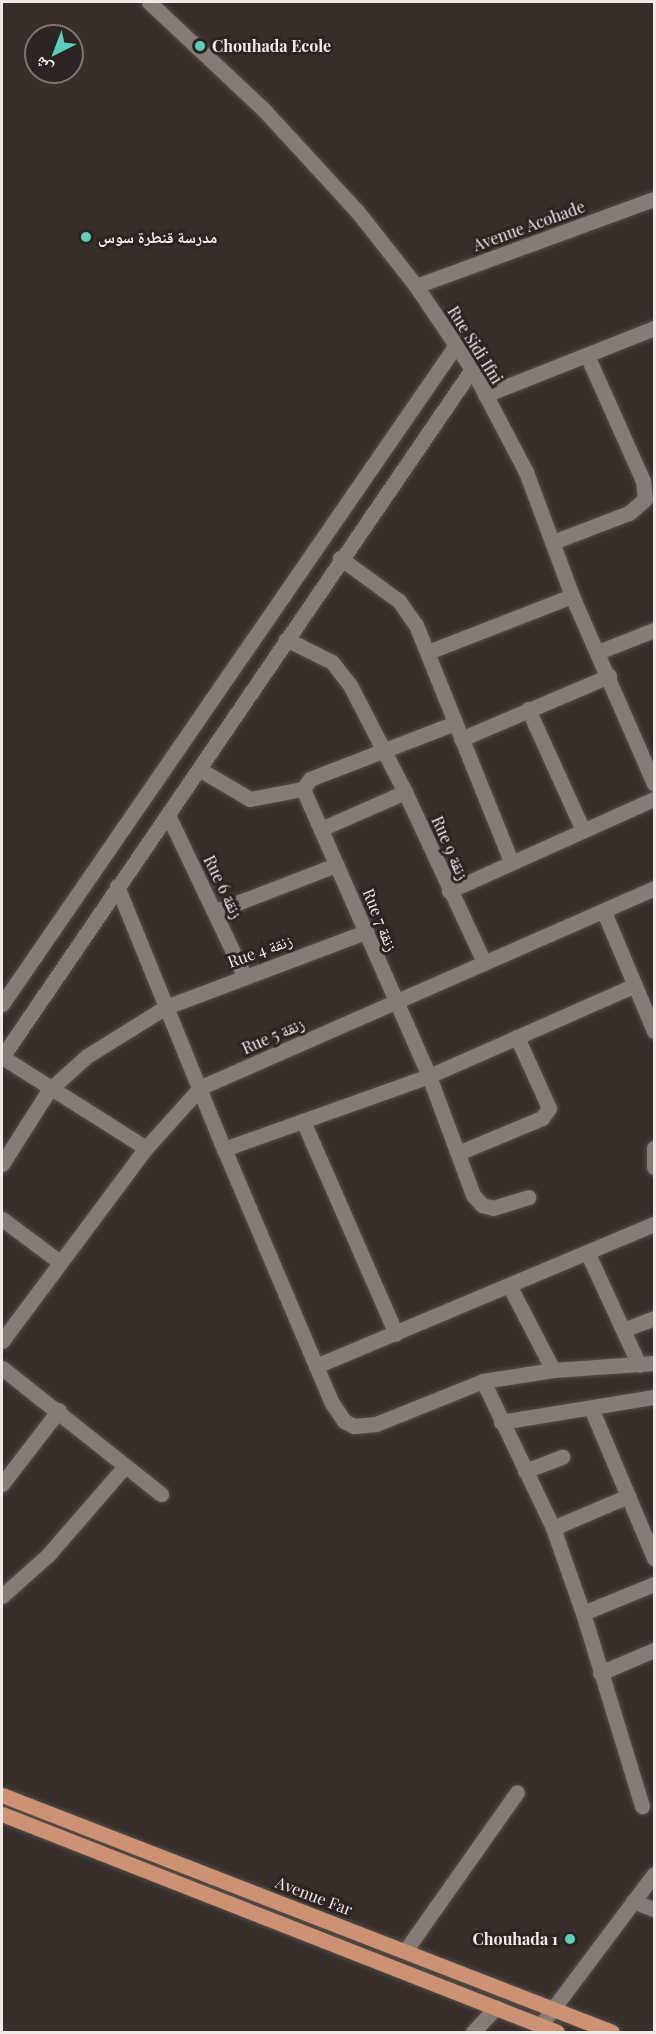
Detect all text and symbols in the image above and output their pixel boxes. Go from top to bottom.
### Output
north arrow [24,24,84,84]
place label: Chouhada Ecole [212,36,331,56]
marker: Chouhada Ecole [193,39,207,53]
text: ش [30,53,56,80]
street label: Avenue Acohade [470,197,588,255]
place label: مدرسة قنطرة سوس [98,227,217,247]
marker: مدرسة قنطرة سوس [79,230,93,244]
street label: Rue Sidi Ifni [444,303,506,387]
street label: Rue 9 زنقة [427,813,473,883]
street label: Rue 6 زنقة [199,852,247,922]
street label: Rue 7 زنقة [359,886,401,954]
street label: Rue 4 زنقة [225,930,295,972]
street label: Rue 5 زنقة [239,1014,307,1058]
street label: Avenue Far [273,1873,355,1919]
place label: Chouhada 1 [473,1929,558,1949]
marker: Chouhada 1 [563,1932,577,1946]

